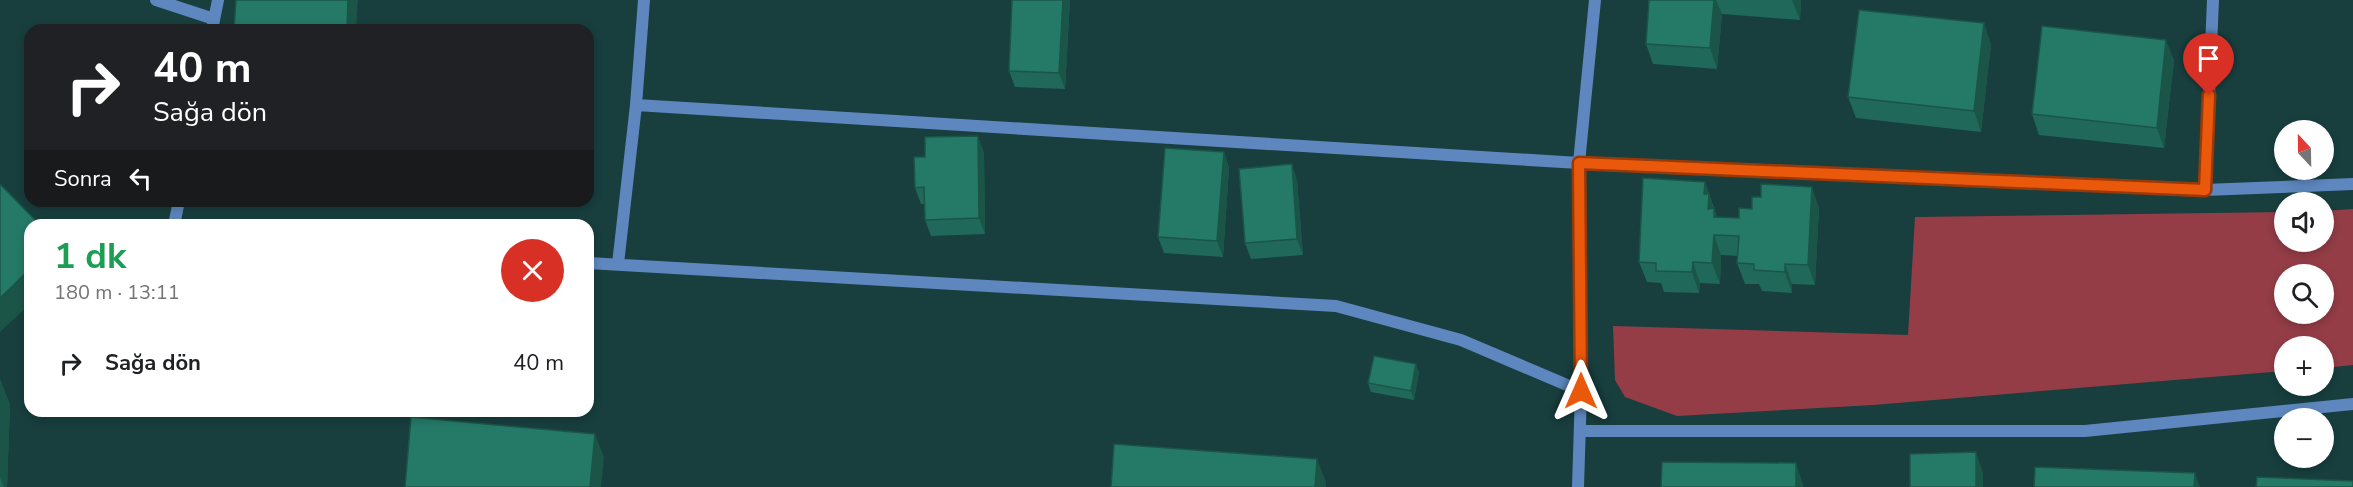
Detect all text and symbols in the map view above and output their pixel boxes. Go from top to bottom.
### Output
pin [2183,33,2234,95]
text: 40 m [153,40,252,97]
icon: arrive [2192,42,2225,75]
icon: right [54,48,132,126]
text: Sağa dön [153,94,267,131]
north arrow [2274,120,2334,180]
map controls [2274,120,2334,468]
icon: left [124,162,157,195]
text: Sonra [54,164,112,194]
button: sound [2274,192,2334,252]
text: 1 dk [54,232,126,281]
button: close [501,239,564,302]
button: search [2274,264,2334,324]
text: 180 m · 13:11 [54,279,180,306]
button: + [2274,336,2334,396]
icon: right [54,347,87,380]
text: Sağa dön [105,348,201,378]
text: 40 m [513,348,564,378]
position arrow [1549,359,1613,423]
button: − [2274,408,2334,468]

